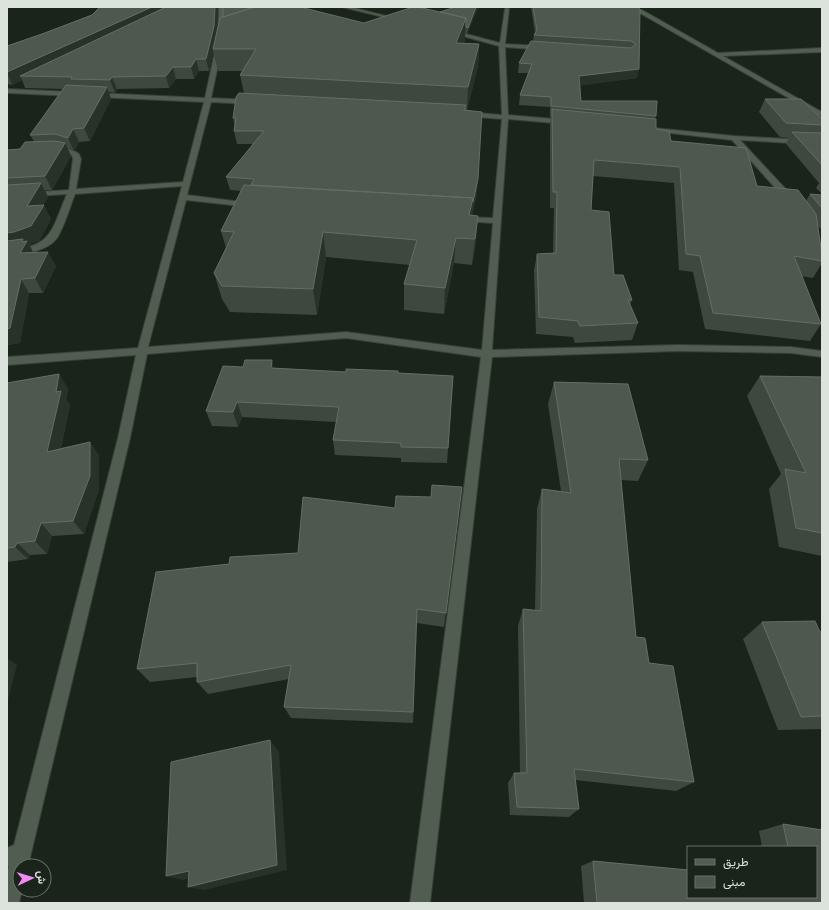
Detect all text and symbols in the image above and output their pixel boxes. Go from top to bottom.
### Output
legend [687,846,817,898]
text: طريق [723,854,749,870]
north arrow [12,858,52,898]
text: ش [35,870,49,884]
text: مبنى [723,874,745,890]

